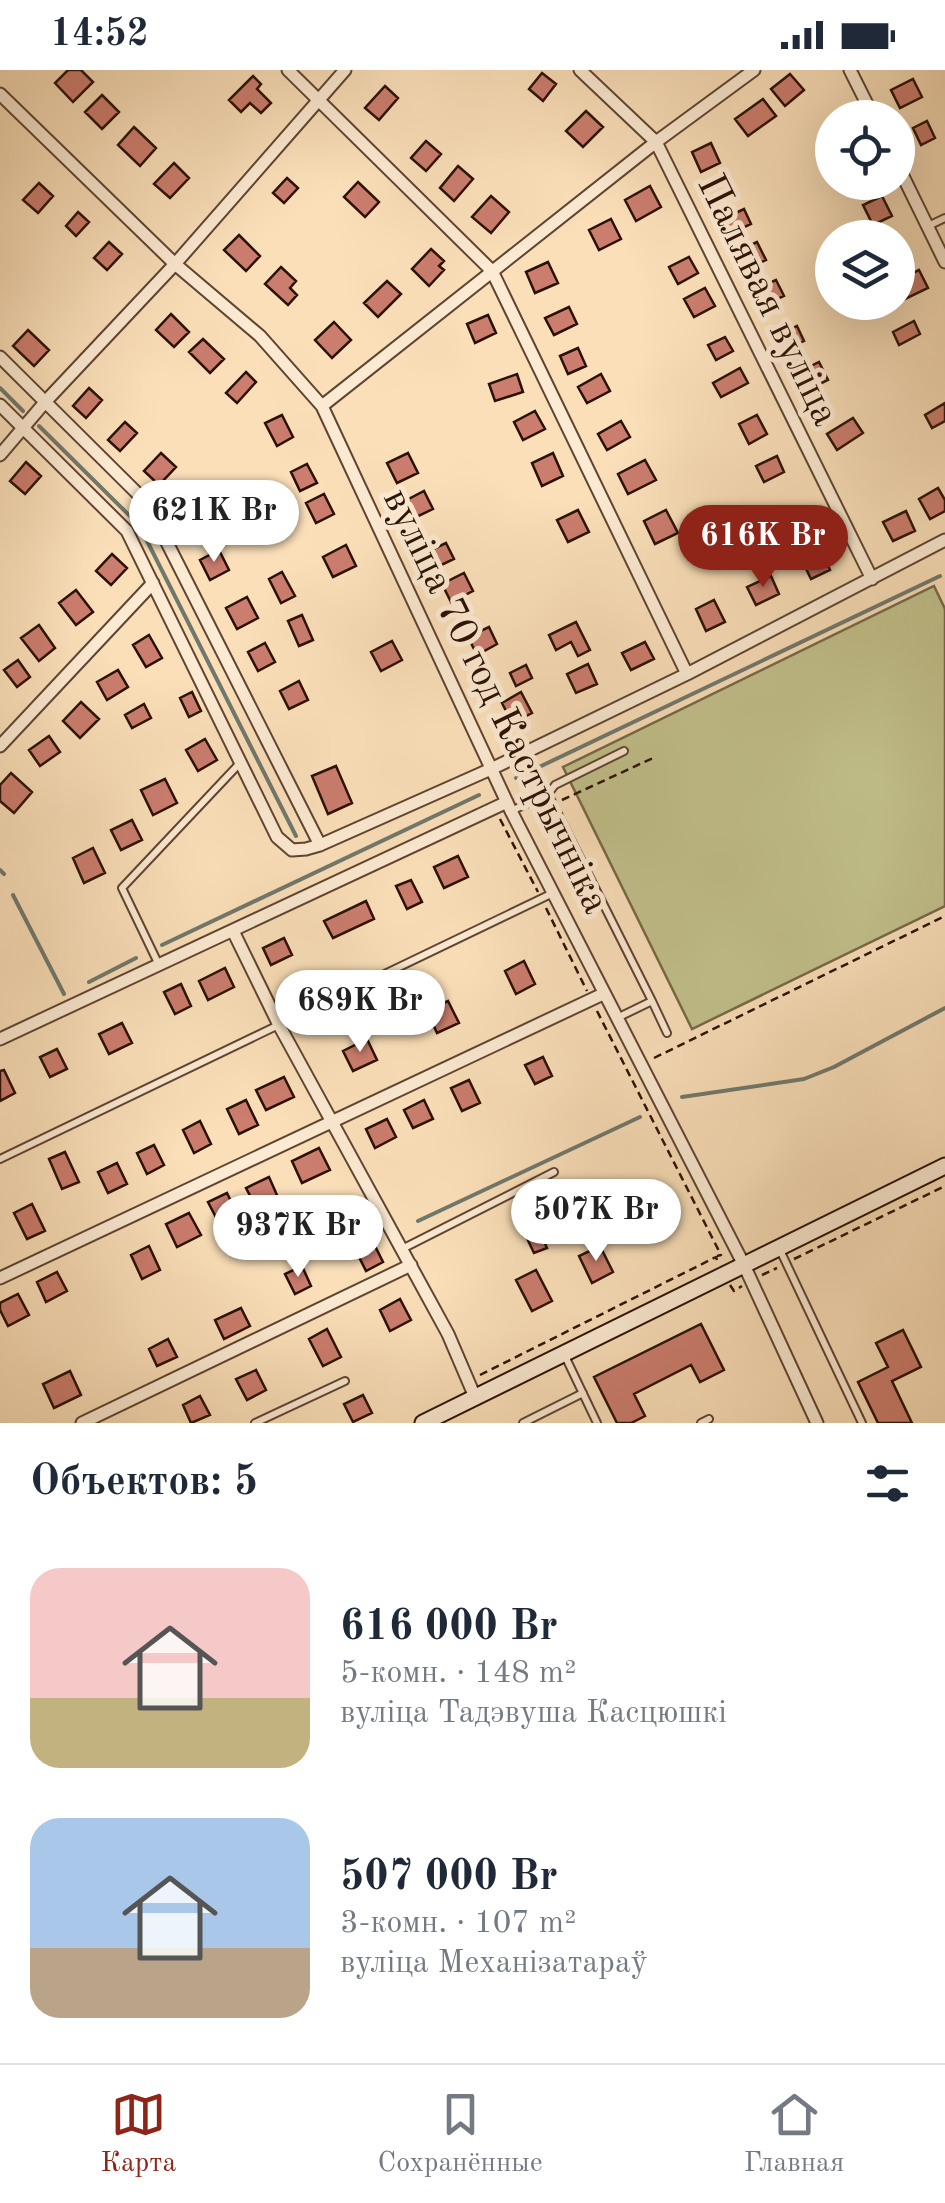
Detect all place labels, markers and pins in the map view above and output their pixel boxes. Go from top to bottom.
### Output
pin: 621K Br [122,480,306,565]
pin: 616K Br [671,505,855,590]
pin: 689K Br [268,970,452,1055]
pin: 507K Br [504,1179,688,1264]
pin: 937K Br [206,1195,390,1280]

